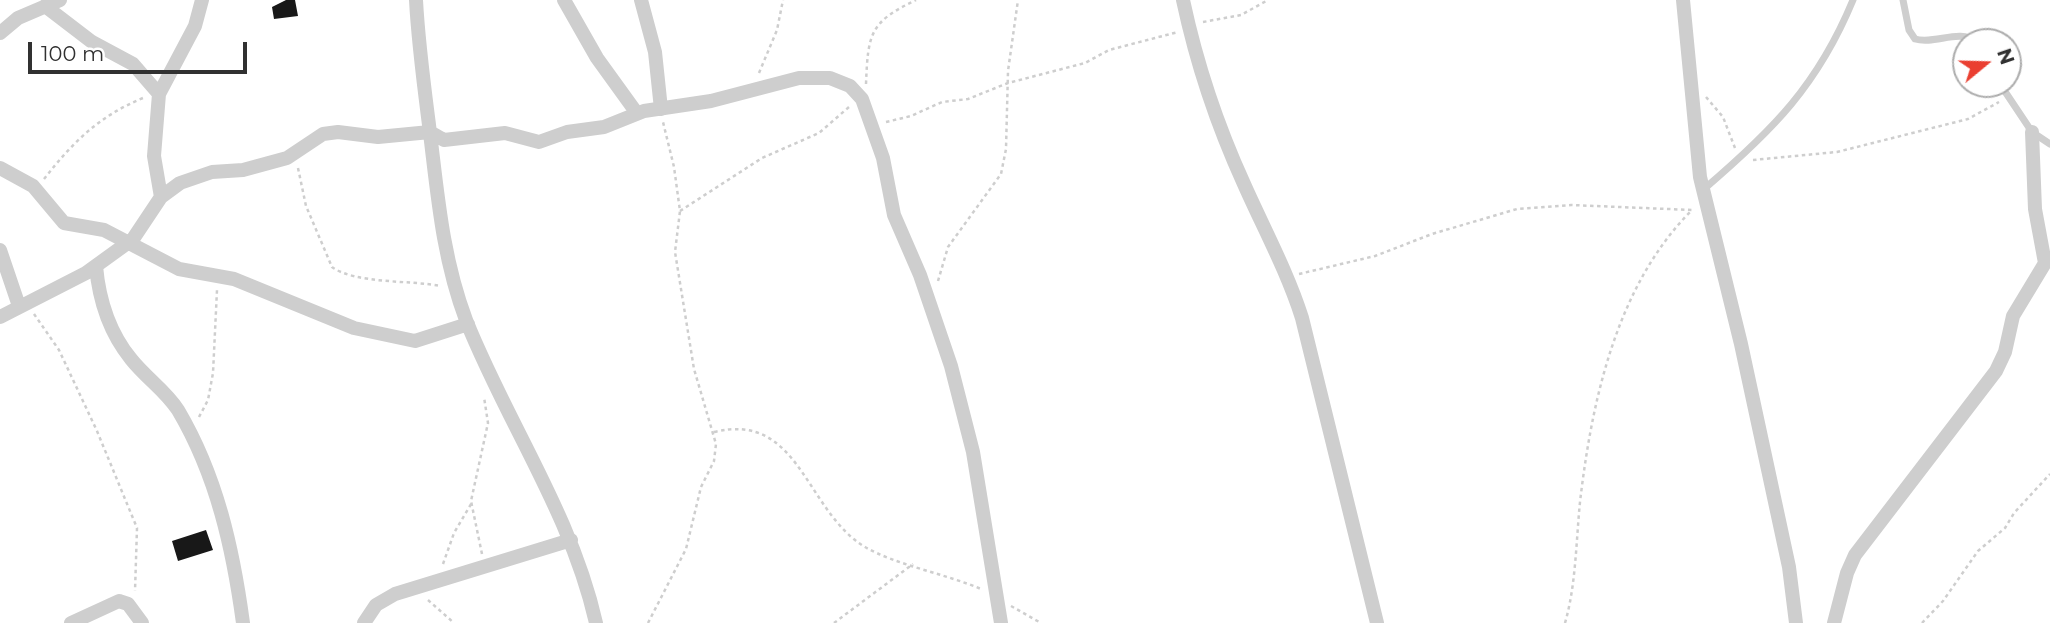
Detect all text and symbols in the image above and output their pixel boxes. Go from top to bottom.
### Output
scale bar [32,28,250,72]
north arrow [1952,28,2022,98]
text: 100 m [41,41,104,66]
text: N [1992,46,2019,68]

